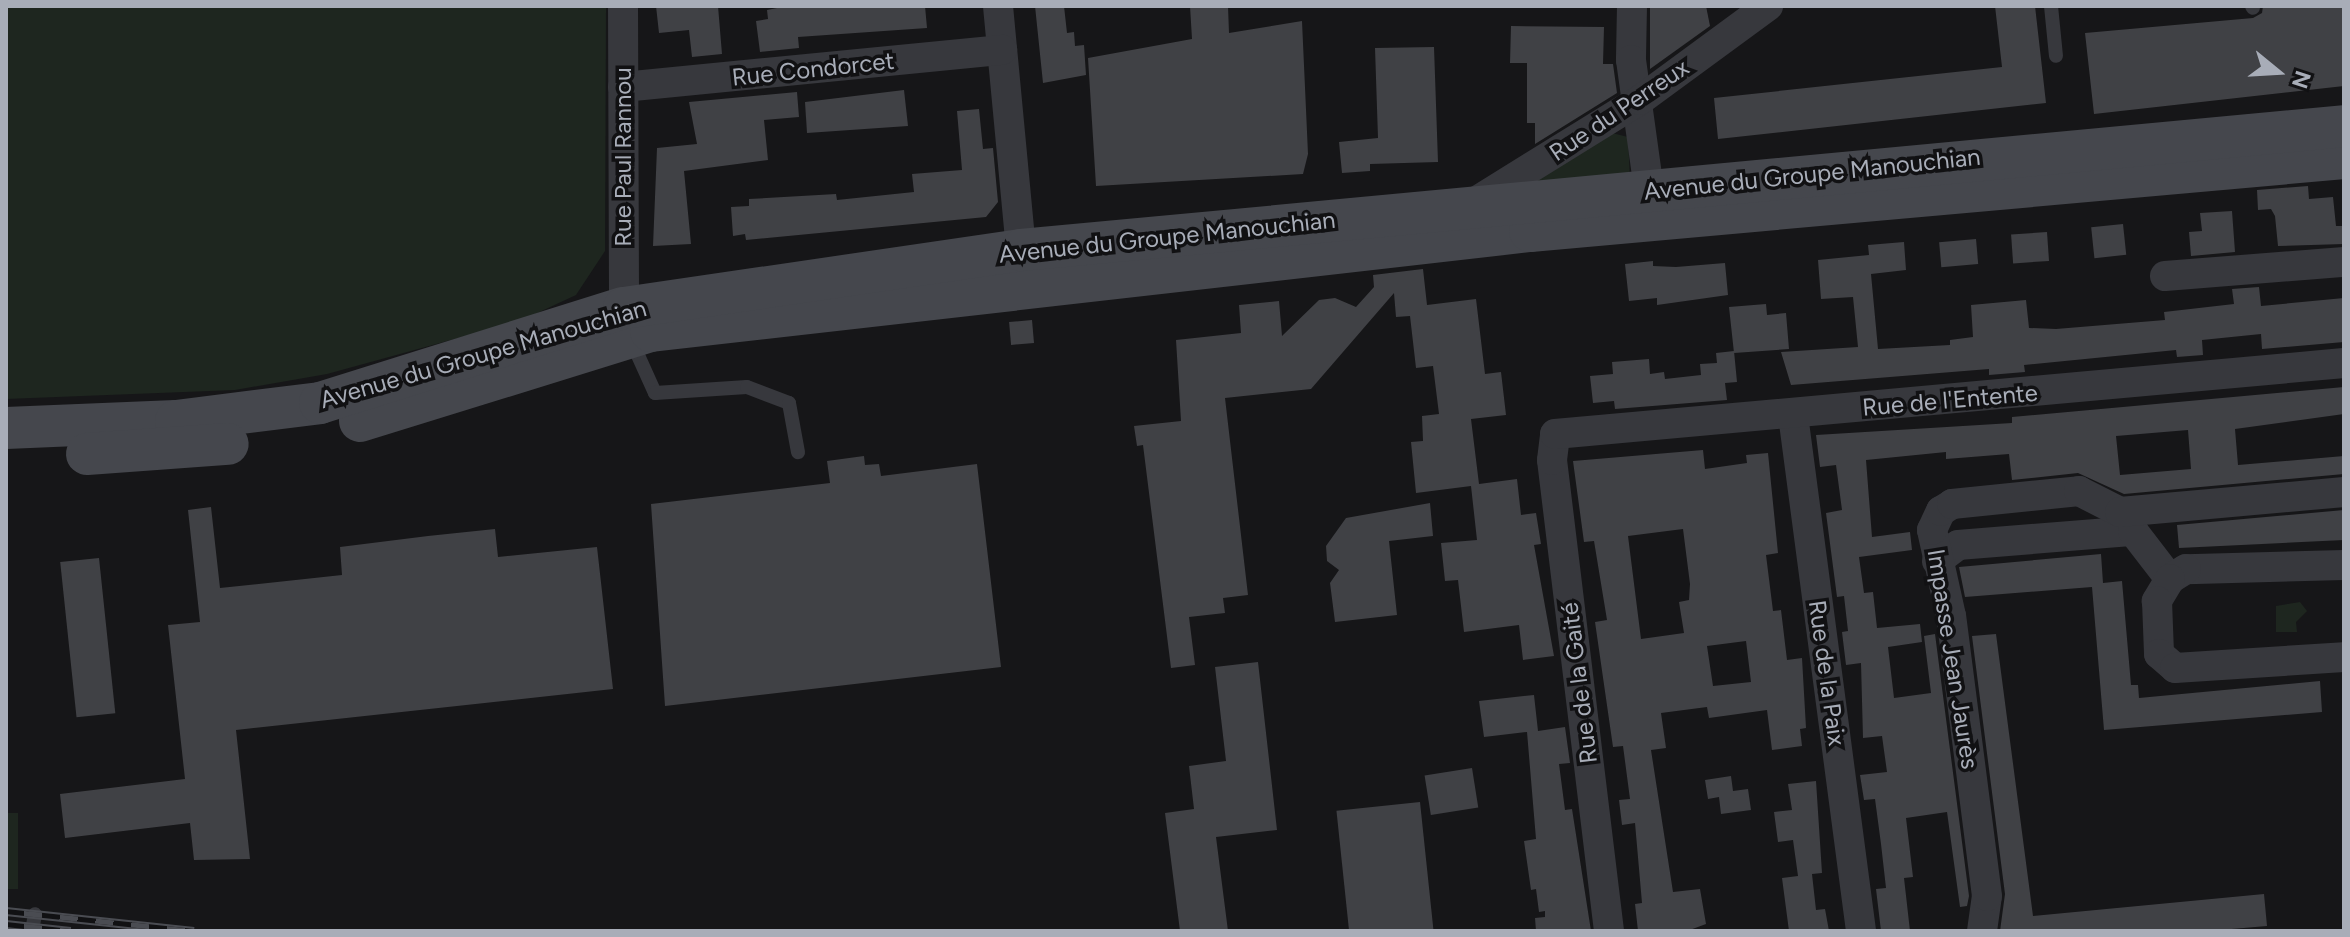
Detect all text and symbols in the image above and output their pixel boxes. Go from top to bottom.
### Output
north arrow [2238,32,2318,112]
street label: Rue Condorcet [730,46,896,92]
street label: Rue du Perreux [1544,53,1694,167]
street label: Rue Paul Rannou [609,67,637,247]
text: N [2286,67,2317,92]
street label: Avenue du Groupe Manouchian [1642,142,1982,206]
street label: Avenue du Groupe Manouchian [997,205,1337,269]
street label: Avenue du Groupe Manouchian [316,294,650,414]
street label: Rue de l'Entente [1861,378,2039,422]
street label: Impasse Jean Jaurès [1921,547,1985,771]
street label: Rue de la Paix [1803,598,1851,748]
street label: Rue de la Gaité [1555,601,1603,765]

